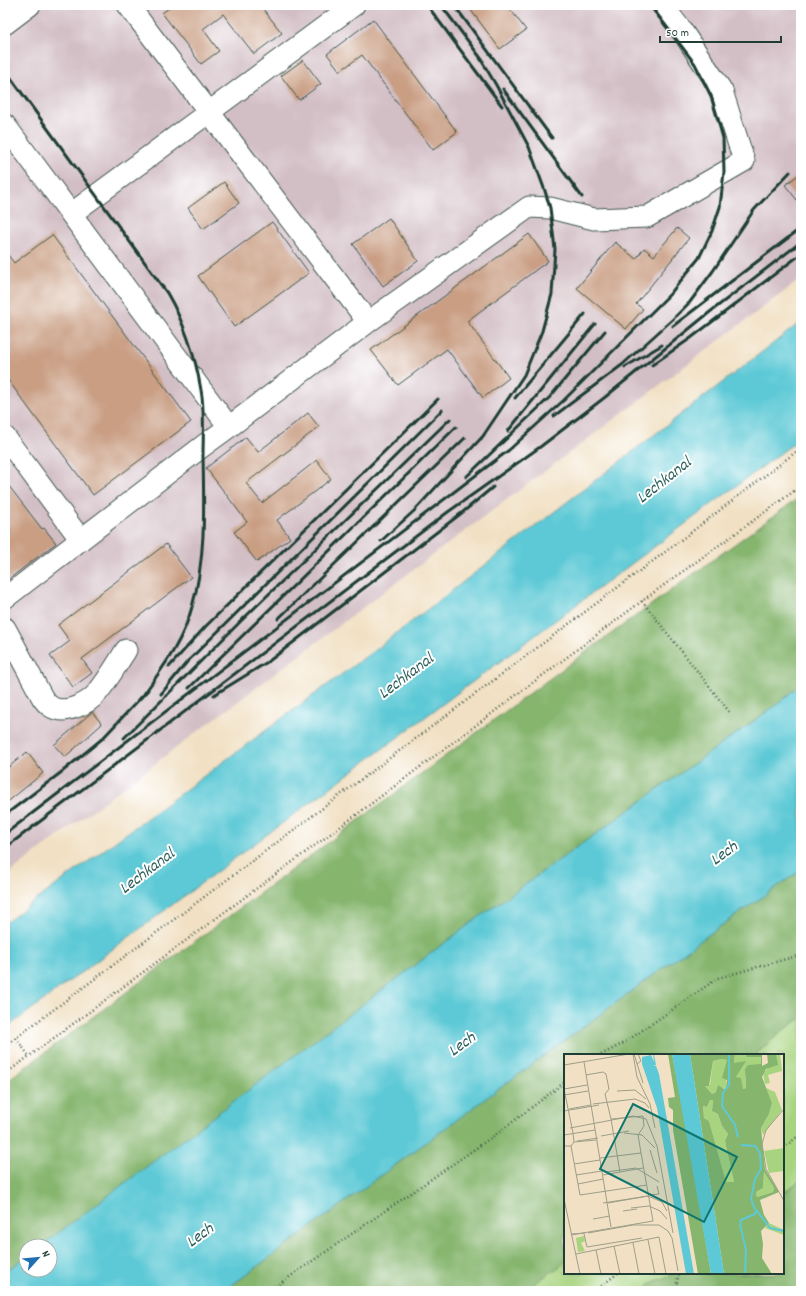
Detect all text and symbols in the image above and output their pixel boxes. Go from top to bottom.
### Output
scale bar [660,18,781,44]
text: 50 m [666,25,689,42]
water label: Lechkanal [632,451,699,510]
water label: Lechkanal [374,647,441,706]
water label: Lech [706,835,745,873]
water label: Lechkanal [115,842,182,901]
water label: Lech [444,1026,483,1064]
inset map [564,1054,784,1274]
water label: Lech [182,1217,221,1255]
north arrow [18,1238,58,1278]
text: N [37,1248,54,1261]

